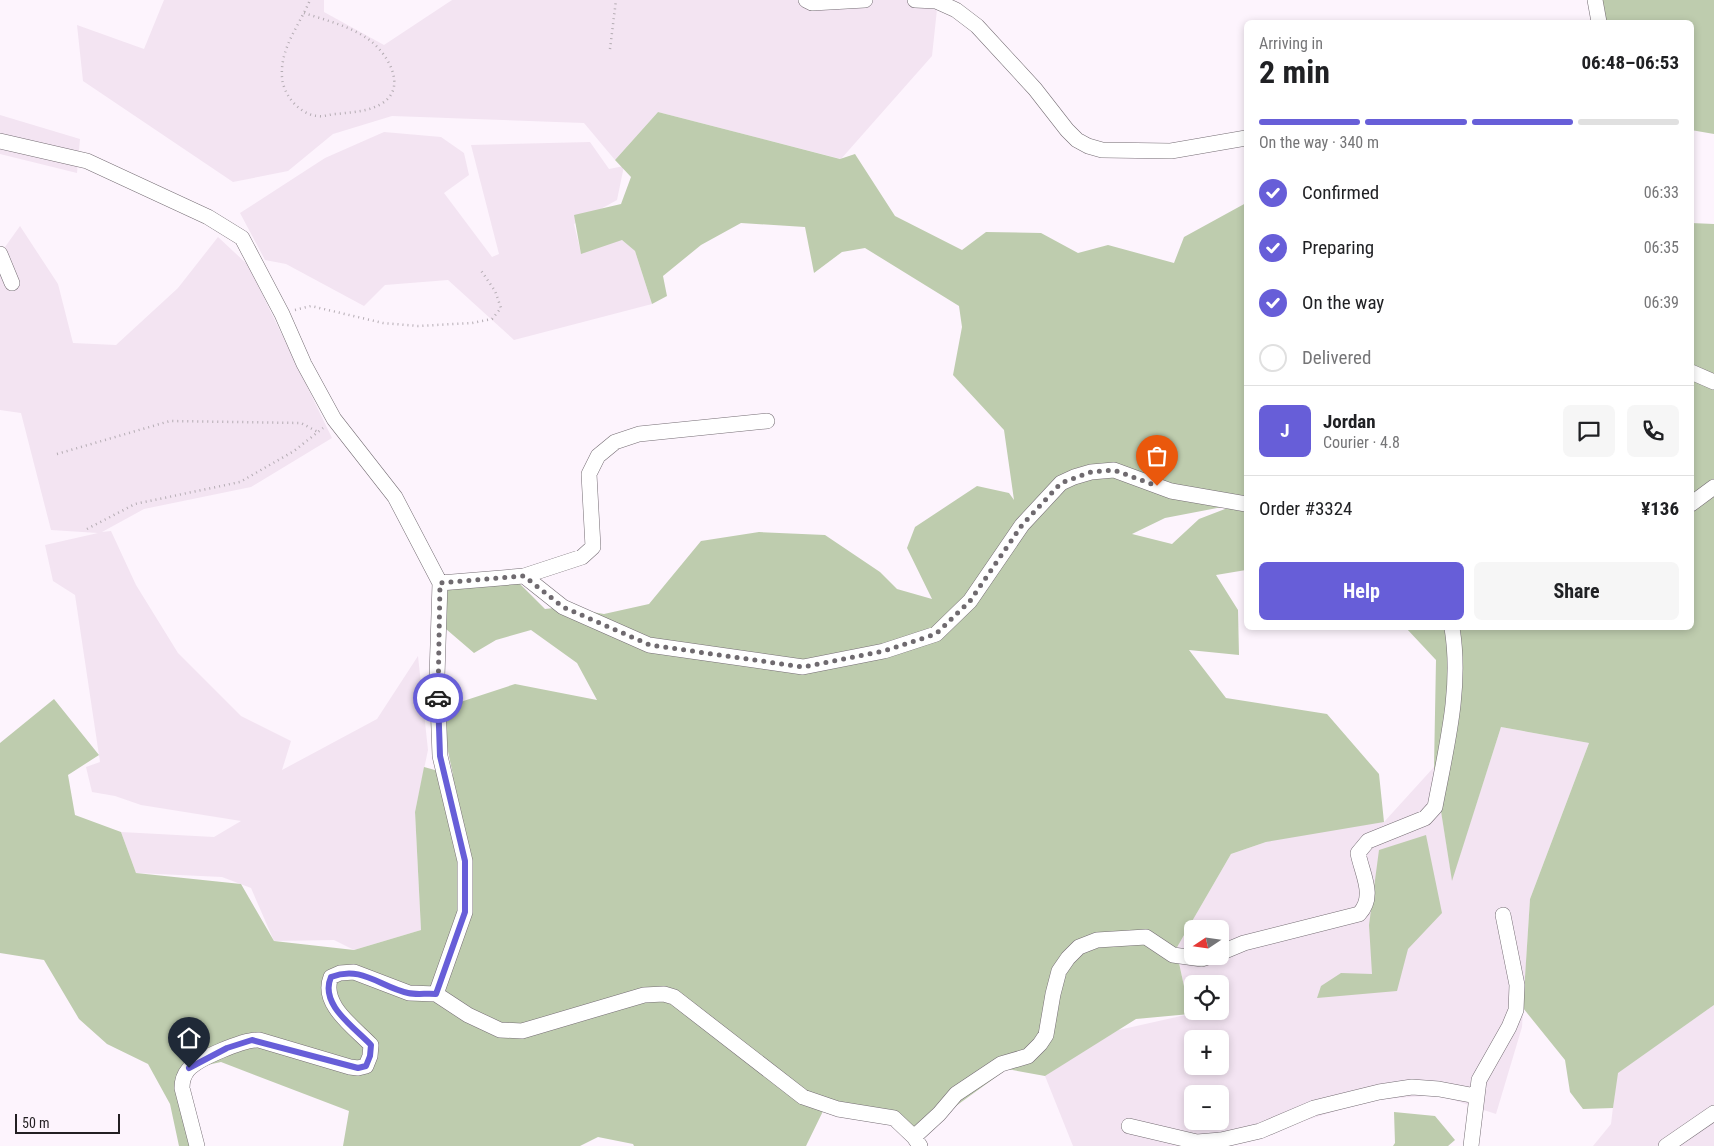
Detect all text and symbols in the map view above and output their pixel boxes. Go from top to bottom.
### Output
text: Arriving in [1259,34,1323,53]
text: 06:48–06:53 [1581,51,1679,74]
text: 2 min [1259,53,1330,91]
text: On the way · 340 m [1259,133,1379,152]
icon: check [1259,179,1287,207]
text: Confirmed [1302,181,1379,204]
text: 06:33 [1644,183,1679,202]
icon: check [1259,234,1287,262]
text: Preparing [1302,236,1374,259]
text: 06:35 [1644,238,1679,257]
icon: check [1259,289,1287,317]
text: On the way [1302,291,1384,314]
text: 06:39 [1644,293,1679,312]
text: Delivered [1302,346,1371,369]
button: chat [1563,405,1615,457]
button: phone [1627,405,1679,457]
text: Jordan [1323,410,1376,433]
text: J [1280,419,1290,442]
text: Courier · 4.8 [1323,433,1400,452]
pin [1136,435,1178,486]
icon: bag [1143,442,1171,470]
text: Order #3324 [1259,497,1352,520]
text: ¥136 [1641,497,1679,520]
button: Help [1259,562,1464,620]
button: Share [1474,562,1679,620]
courier [413,673,463,723]
icon: car [424,684,452,712]
north arrow [1184,920,1229,965]
map controls [1184,920,1229,1130]
button: locate [1184,975,1229,1020]
pin [168,1017,210,1068]
icon: home [175,1024,203,1052]
button: + [1184,1030,1229,1075]
button: − [1184,1085,1229,1130]
scale bar [15,1111,120,1134]
text: 50 m [22,1115,50,1131]

